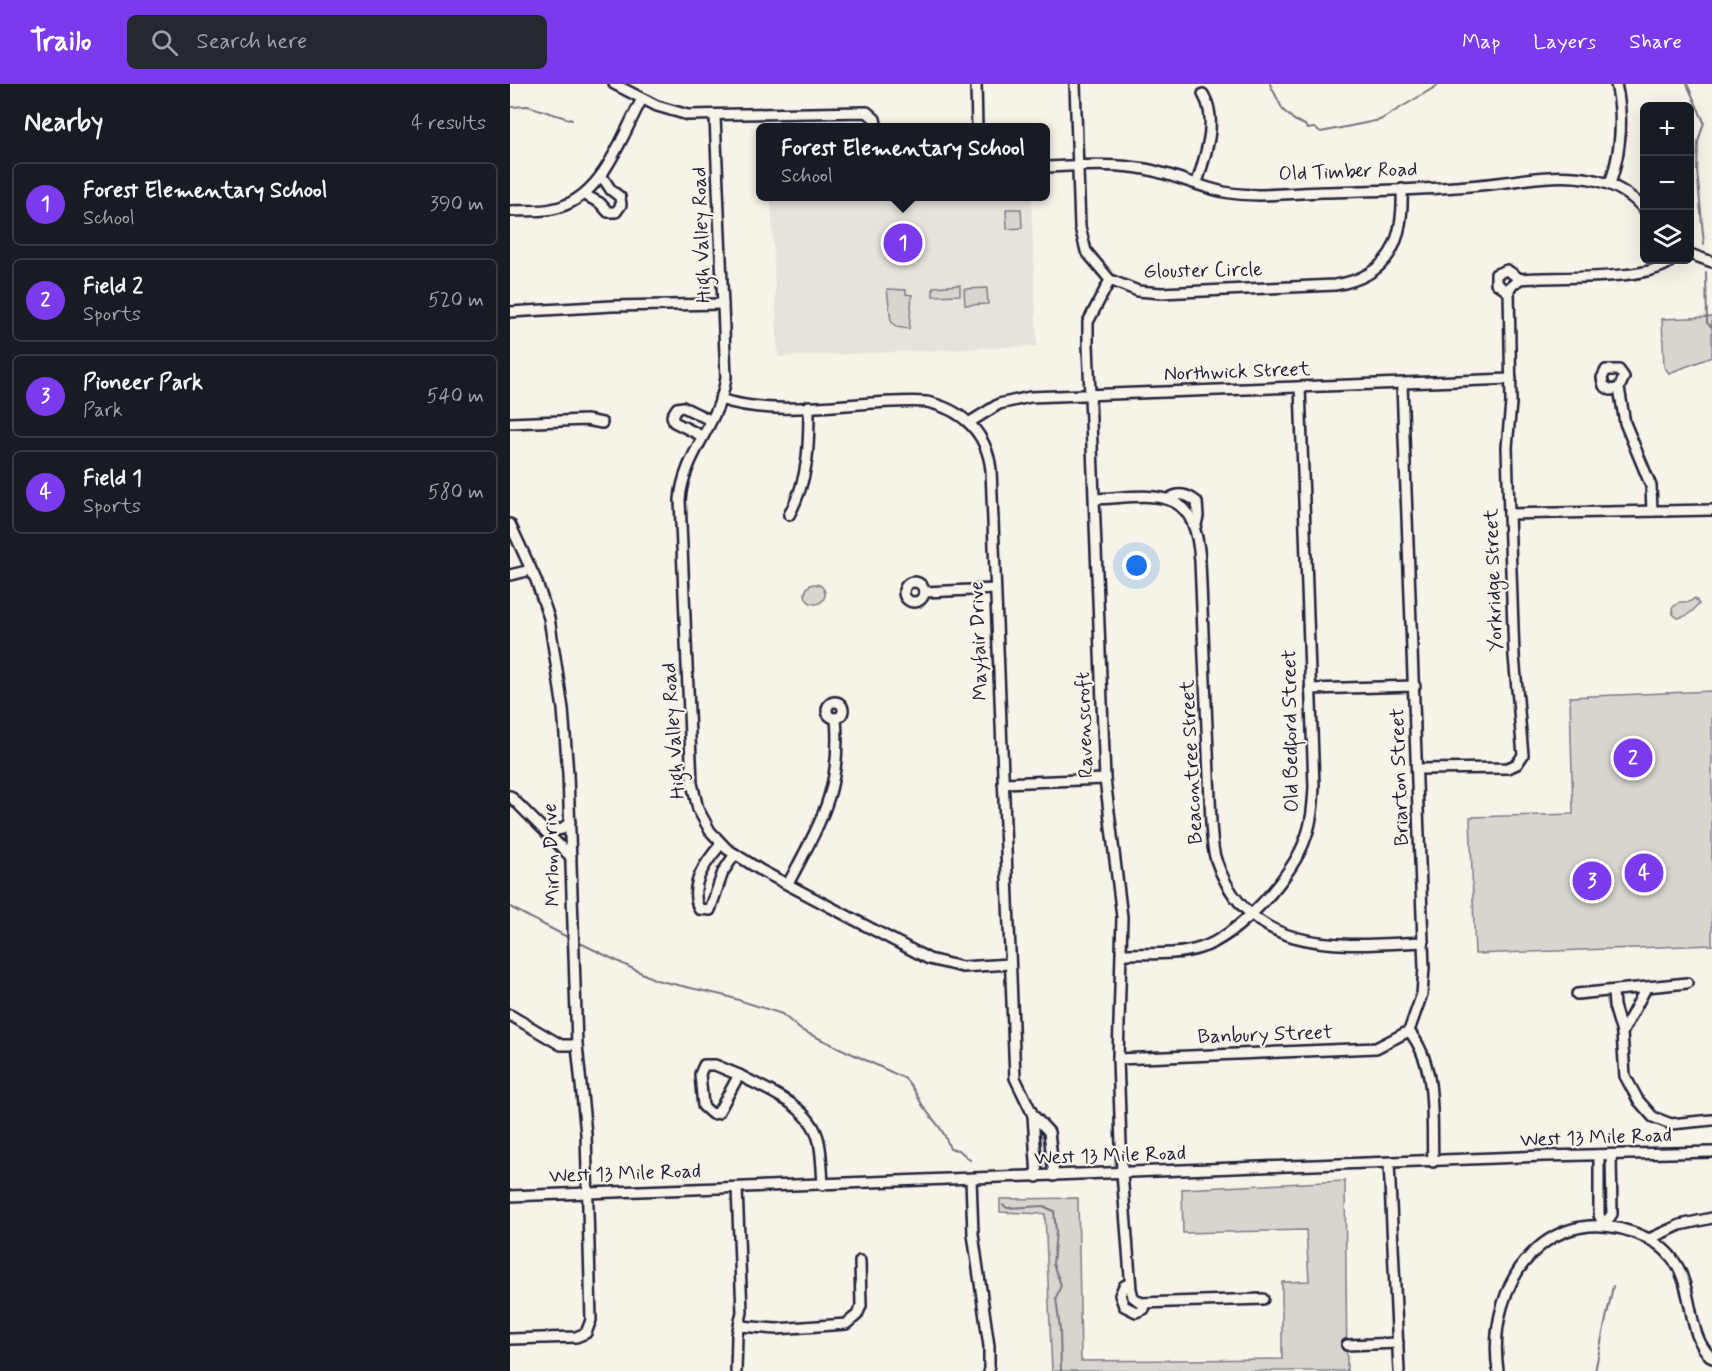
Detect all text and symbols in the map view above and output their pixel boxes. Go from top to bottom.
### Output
search box [127,15,547,69]
text: Trailo [30,24,91,61]
icon: search [148,26,181,59]
text: Search here [196,28,307,56]
text: Map [1462,28,1500,56]
text: Layers [1533,28,1596,56]
text: Share [1629,28,1682,56]
map controls [1640,102,1694,264]
button: + [1640,102,1694,156]
text: Nearby [24,106,103,140]
text: 4 results [411,110,486,137]
popup [756,123,1050,201]
text: Forest Elementary School [781,135,1025,163]
street label: Old Timber Road [1278,156,1418,188]
button: − [1640,156,1694,210]
text: School [781,163,833,190]
street label: High Valley Road [686,166,720,304]
text: Forest Elementary School [83,177,327,205]
text: 1 [41,191,50,218]
text: 390 m [430,191,484,218]
text: School [83,205,135,232]
button: layers [1640,210,1694,264]
pin: 1 [884,220,922,266]
street label: Glouster Circle [1143,256,1263,286]
text: Field 2 [83,273,143,301]
text: 2 [41,287,50,314]
text: 520 m [428,287,484,314]
text: Sports [83,301,141,328]
street label: Northwick Street [1163,356,1311,388]
text: Pioneer Park [83,369,203,397]
text: 3 [41,383,50,410]
text: 540 m [427,383,484,410]
text: Park [83,397,123,424]
text: Field 1 [83,465,142,493]
text: 4 [40,479,51,506]
text: 580 m [428,479,484,506]
text: Sports [83,493,141,520]
street label: Yorkridge Street [1478,508,1511,652]
your location [1122,551,1151,580]
street label: Mayfair Drive [963,581,995,701]
street label: Old Bedford Street [1276,649,1308,813]
street label: High Valley Road [656,662,694,800]
street label: Ravenscroft [1070,671,1100,779]
street label: Beacontree Street [1174,679,1210,845]
street label: Briarton Street [1384,708,1416,846]
pin: 2 [1614,736,1652,780]
street label: Mirlon Drive [537,803,567,907]
pin: 4 [1624,850,1664,896]
pin: 3 [1572,858,1612,904]
street label: Banbury Street [1197,1019,1333,1051]
street label: West 13 Mile Road [1520,1122,1672,1154]
street label: West 13 Mile Road [1034,1140,1186,1172]
street label: West 13 Mile Road [549,1158,701,1190]

